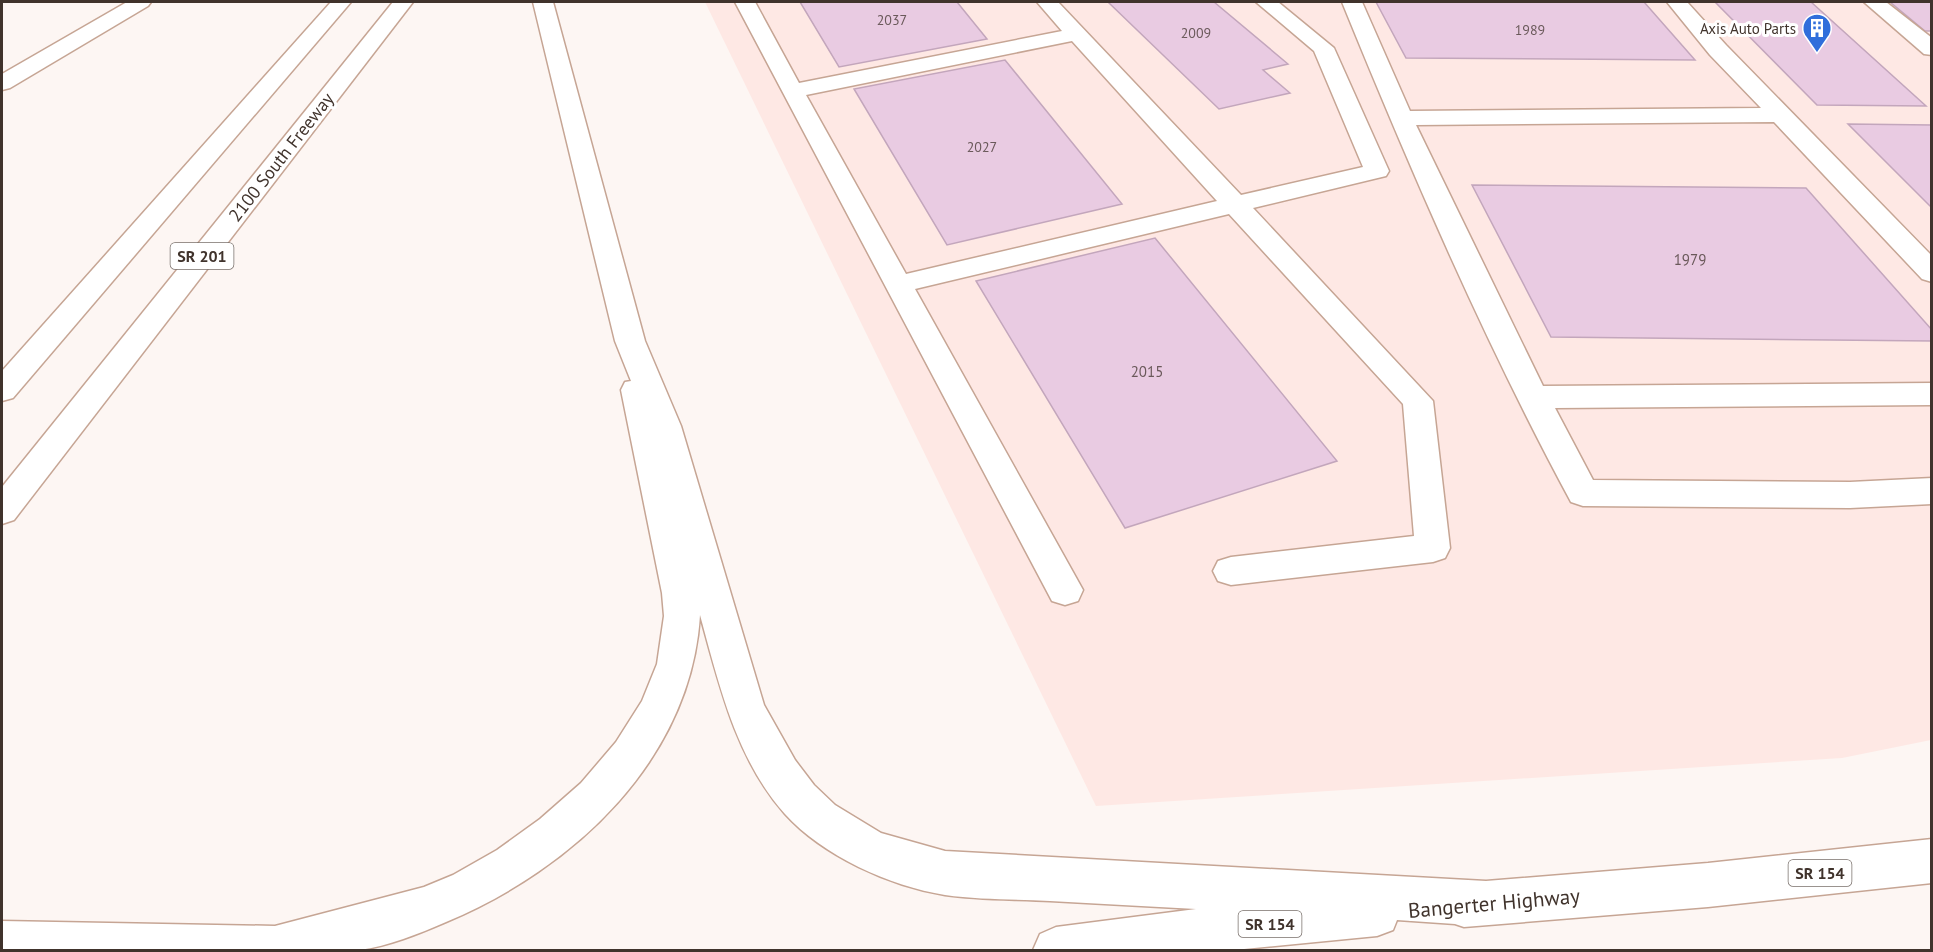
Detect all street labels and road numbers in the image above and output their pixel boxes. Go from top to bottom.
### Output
street label: 2100 South Freeway [223,87,339,226]
road number: SR 201 [170,243,234,269]
road number: SR 154 [1788,860,1852,886]
street label: Bangerter Highway [1407,882,1581,924]
road number: SR 154 [1238,911,1302,937]

